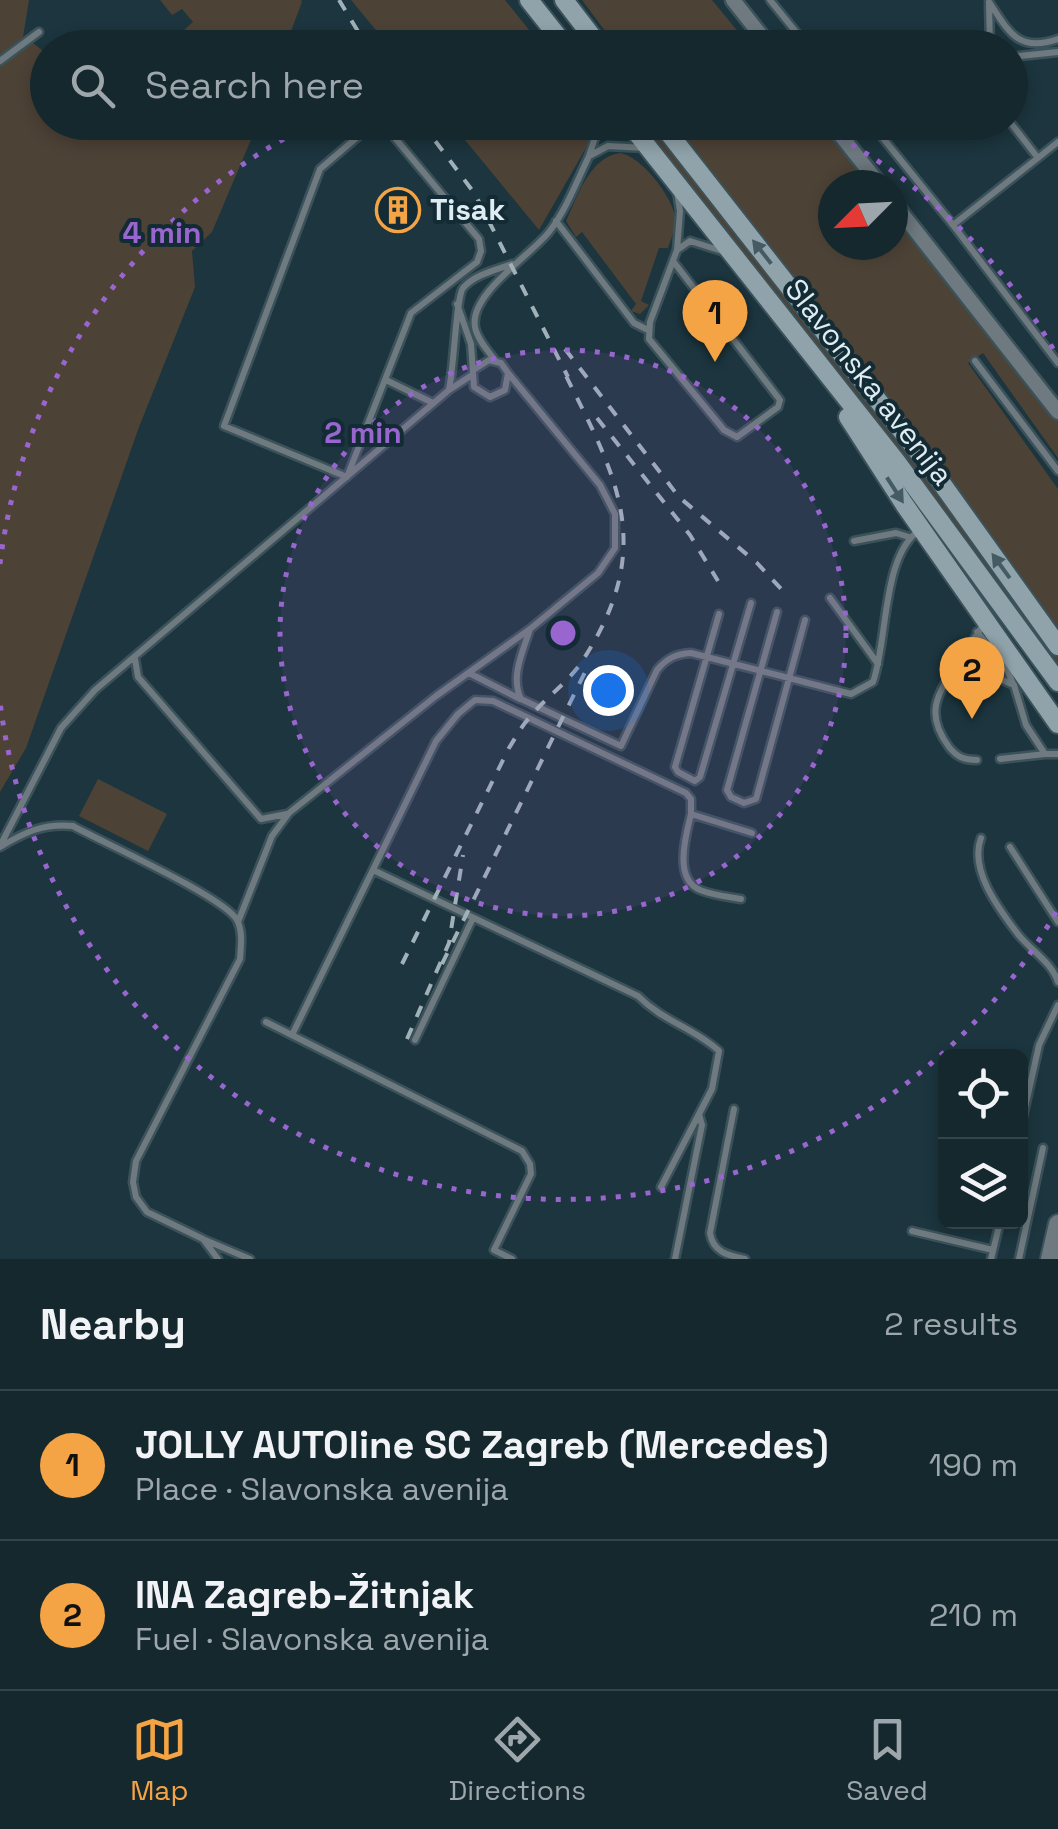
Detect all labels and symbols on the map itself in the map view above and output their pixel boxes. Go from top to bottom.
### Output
north arrow [818,170,908,260]
building icon: Tisak [375,187,421,233]
place label: Tisak [430,190,505,229]
text: 4 min [123,213,201,252]
one-way arrow [751,240,772,266]
street label: Slavonska avenija [777,271,962,493]
pin: 1 [682,280,748,362]
text: 2 min [324,413,402,452]
one-way arrow [885,477,903,504]
one-way arrow [992,553,1011,580]
centre of rings [545,615,581,651]
pin: 2 [940,636,1004,719]
your location [583,665,634,716]

